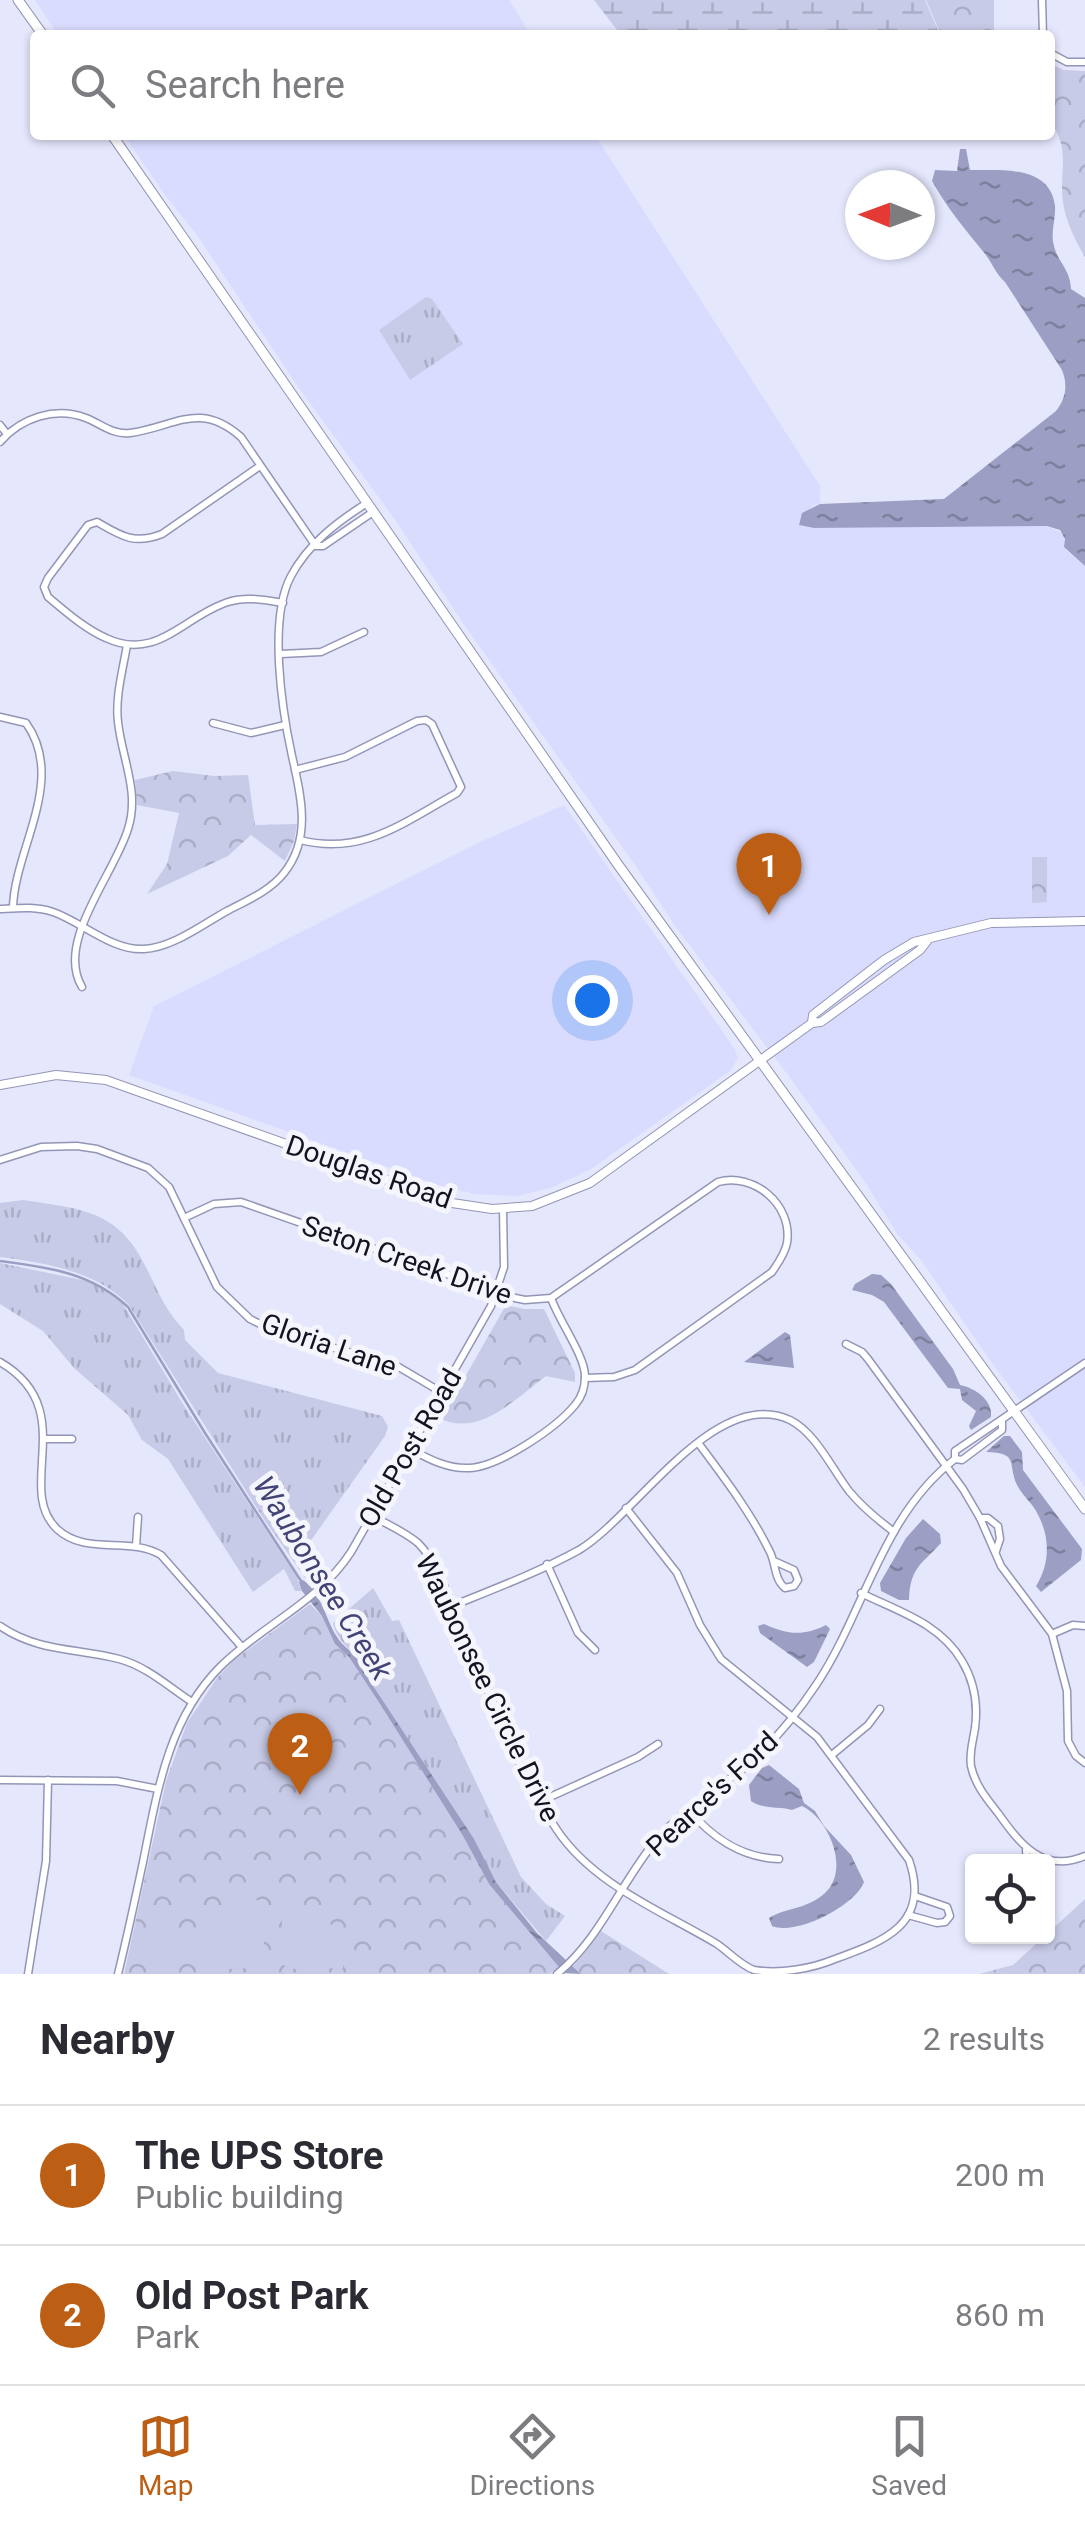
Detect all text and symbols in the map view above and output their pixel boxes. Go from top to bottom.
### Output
search box [30,30,1055,140]
icon: search [65,58,120,113]
text: Search here [145,63,345,107]
north arrow [845,170,935,260]
pin: 1 [736,832,802,915]
your location [567,975,618,1026]
street label: Douglas Road [282,1128,456,1216]
street label: Seton Creek Drive [298,1209,516,1311]
street label: Gloria Lane [257,1306,401,1384]
street label: Old Post Road [351,1363,469,1533]
water label: Waubonsee Creek [246,1470,400,1687]
street label: Waubonsee Circle Drive [409,1549,567,1827]
pin: 2 [268,1712,332,1795]
street label: Pearce's Ford [640,1725,784,1863]
map controls [965,1854,1055,1944]
button: locate [965,1854,1055,1944]
text: Nearby [40,2015,175,2064]
text: 2 results [923,2020,1045,2058]
text: The UPS Store [135,2134,383,2178]
text: 1 [63,2156,82,2194]
text: 200 m [955,2156,1045,2194]
text: Public building [135,2178,344,2216]
text: Old Post Park [135,2274,368,2318]
text: 2 [63,2296,82,2334]
text: 860 m [955,2296,1045,2334]
text: Park [135,2318,199,2356]
tab: Map [138,2409,193,2502]
tab: Directions [469,2409,595,2502]
tab: Saved [871,2409,947,2502]

